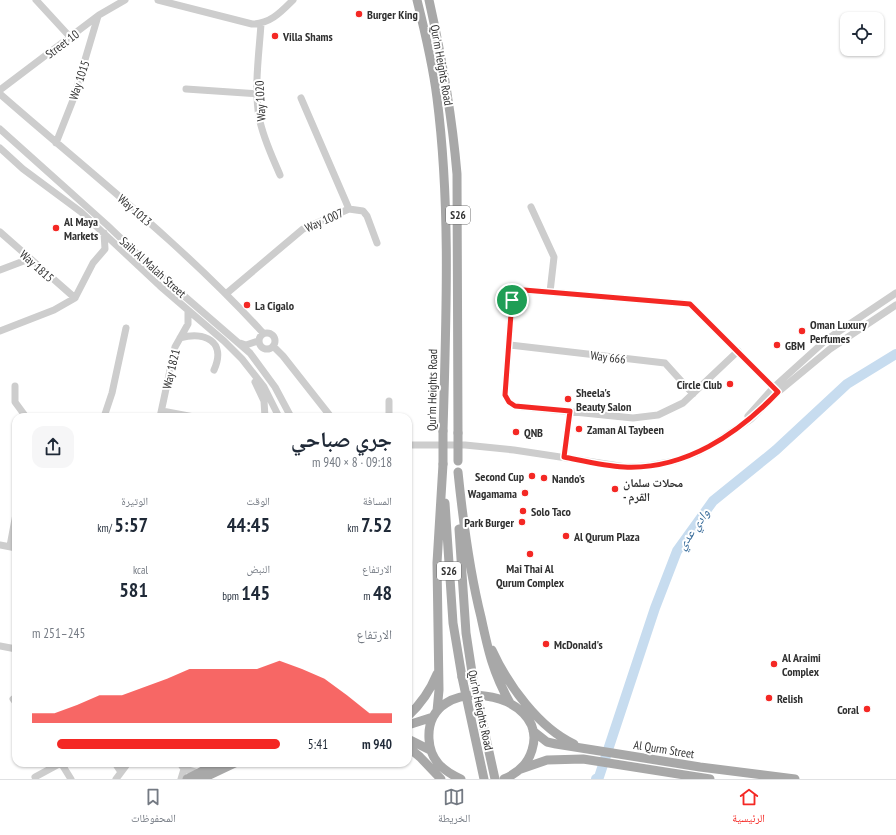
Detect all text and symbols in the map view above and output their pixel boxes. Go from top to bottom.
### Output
place label: Burger King [367,7,418,22]
marker: Burger King [354,9,364,19]
map controls [840,12,884,56]
button: locate [840,12,884,56]
street label: Qur'm Heights Road [428,23,456,107]
street label: Street 10 [42,27,82,61]
place label: Villa Shams [282,29,333,44]
marker: Villa Shams [270,31,280,41]
street label: Way 1015 [66,58,92,102]
street label: Way 1020 [251,80,269,122]
street label: Way 1013 [115,191,155,229]
street label: Way 1007 [302,205,346,235]
road number: S26 [446,206,470,224]
place label: Al Maya Markets [63,214,98,243]
marker: Al Maya Markets [51,223,61,233]
street label: Saih Al Malah Street [117,233,190,301]
street label: Way 1815 [17,247,57,285]
pin [495,283,529,317]
icon: arrive [501,289,523,311]
place label: La Cigalo [255,298,295,313]
marker: La Cigalo [242,300,252,310]
place label: Oman Luxury Perfumes [810,317,867,346]
marker: Oman Luxury Perfumes [797,326,807,336]
place label: GBM [785,338,805,353]
marker: GBM [772,340,782,350]
street label: Way 1821 [159,347,183,391]
street label: Way 666 [590,347,626,367]
street label: Qur'm Heights Road [424,349,440,431]
place label: Circle Club [677,377,723,392]
marker: Circle Club [725,379,735,389]
place label: Sheela's Beauty Salon [576,385,631,414]
marker: Sheela's Beauty Salon [563,394,573,404]
place label: Zaman Al Taybeen [587,422,664,437]
marker: Zaman Al Taybeen [574,424,584,434]
text: جري صباحي [291,425,392,453]
place label: QNB [524,425,543,440]
button: share [32,426,74,468]
marker: QNB [511,427,521,437]
text: 09:18 · 8 × 940 m [312,454,392,471]
place label: Second Cup [475,469,525,484]
marker: Second Cup [527,471,537,481]
place label: Nando's [552,471,585,486]
marker: Nando's [539,473,549,483]
place label: محلات سلمان - القرم [623,475,684,505]
marker: محلات سلمان - القرم [610,484,620,494]
place label: Wagamama [467,486,517,501]
marker: Wagamama [520,488,530,498]
text: الوتيرة [121,494,148,508]
text: الوقت [246,494,270,508]
text: المسافة [363,494,392,508]
place label: Solo Taco [531,504,572,519]
water label: وادي عدي [673,505,715,554]
marker: Solo Taco [518,506,528,516]
text: 5:57 [114,512,148,538]
text: 44:45 [227,512,270,538]
text: 7.52 [361,512,392,538]
place label: Park Burger [464,515,514,530]
marker: Park Burger [517,517,527,527]
text: /km [97,521,114,535]
text: km [347,521,361,535]
place label: Al Qurum Plaza [573,529,640,544]
marker: Al Qurum Plaza [561,531,571,541]
marker: Mai Thai Al Qurum Complex [525,549,535,559]
place label: Mai Thai Al Qurum Complex [496,561,565,590]
text: النبض [247,562,270,576]
text: الارتفاع [362,562,392,576]
road number: S26 [437,562,461,580]
text: kcal [133,563,148,577]
text: 581 [119,577,148,603]
text: 145 [241,580,270,606]
text: 48 [373,580,392,606]
text: bpm [222,589,241,603]
text: m [363,589,373,603]
text: 245–251 m [32,625,85,642]
text: الارتفاع [357,626,392,643]
place label: McDonald's [554,637,603,652]
marker: McDonald's [541,639,551,649]
place label: Al Araimi Complex [781,650,821,679]
marker: Al Araimi Complex [769,659,779,669]
street label: Qur'm Heights Road [465,668,497,752]
place label: Relish [777,691,803,706]
marker: Relish [764,693,774,703]
place label: Coral [837,702,859,717]
marker: Coral [862,704,872,714]
text: 5:41 [308,736,328,753]
text: 940 m [362,736,392,753]
street label: Al Qurm Street [633,737,696,761]
tab: المحفوظات [131,786,176,829]
tab: الخريطة [438,786,470,829]
tab: الرئيسية [732,786,765,829]

